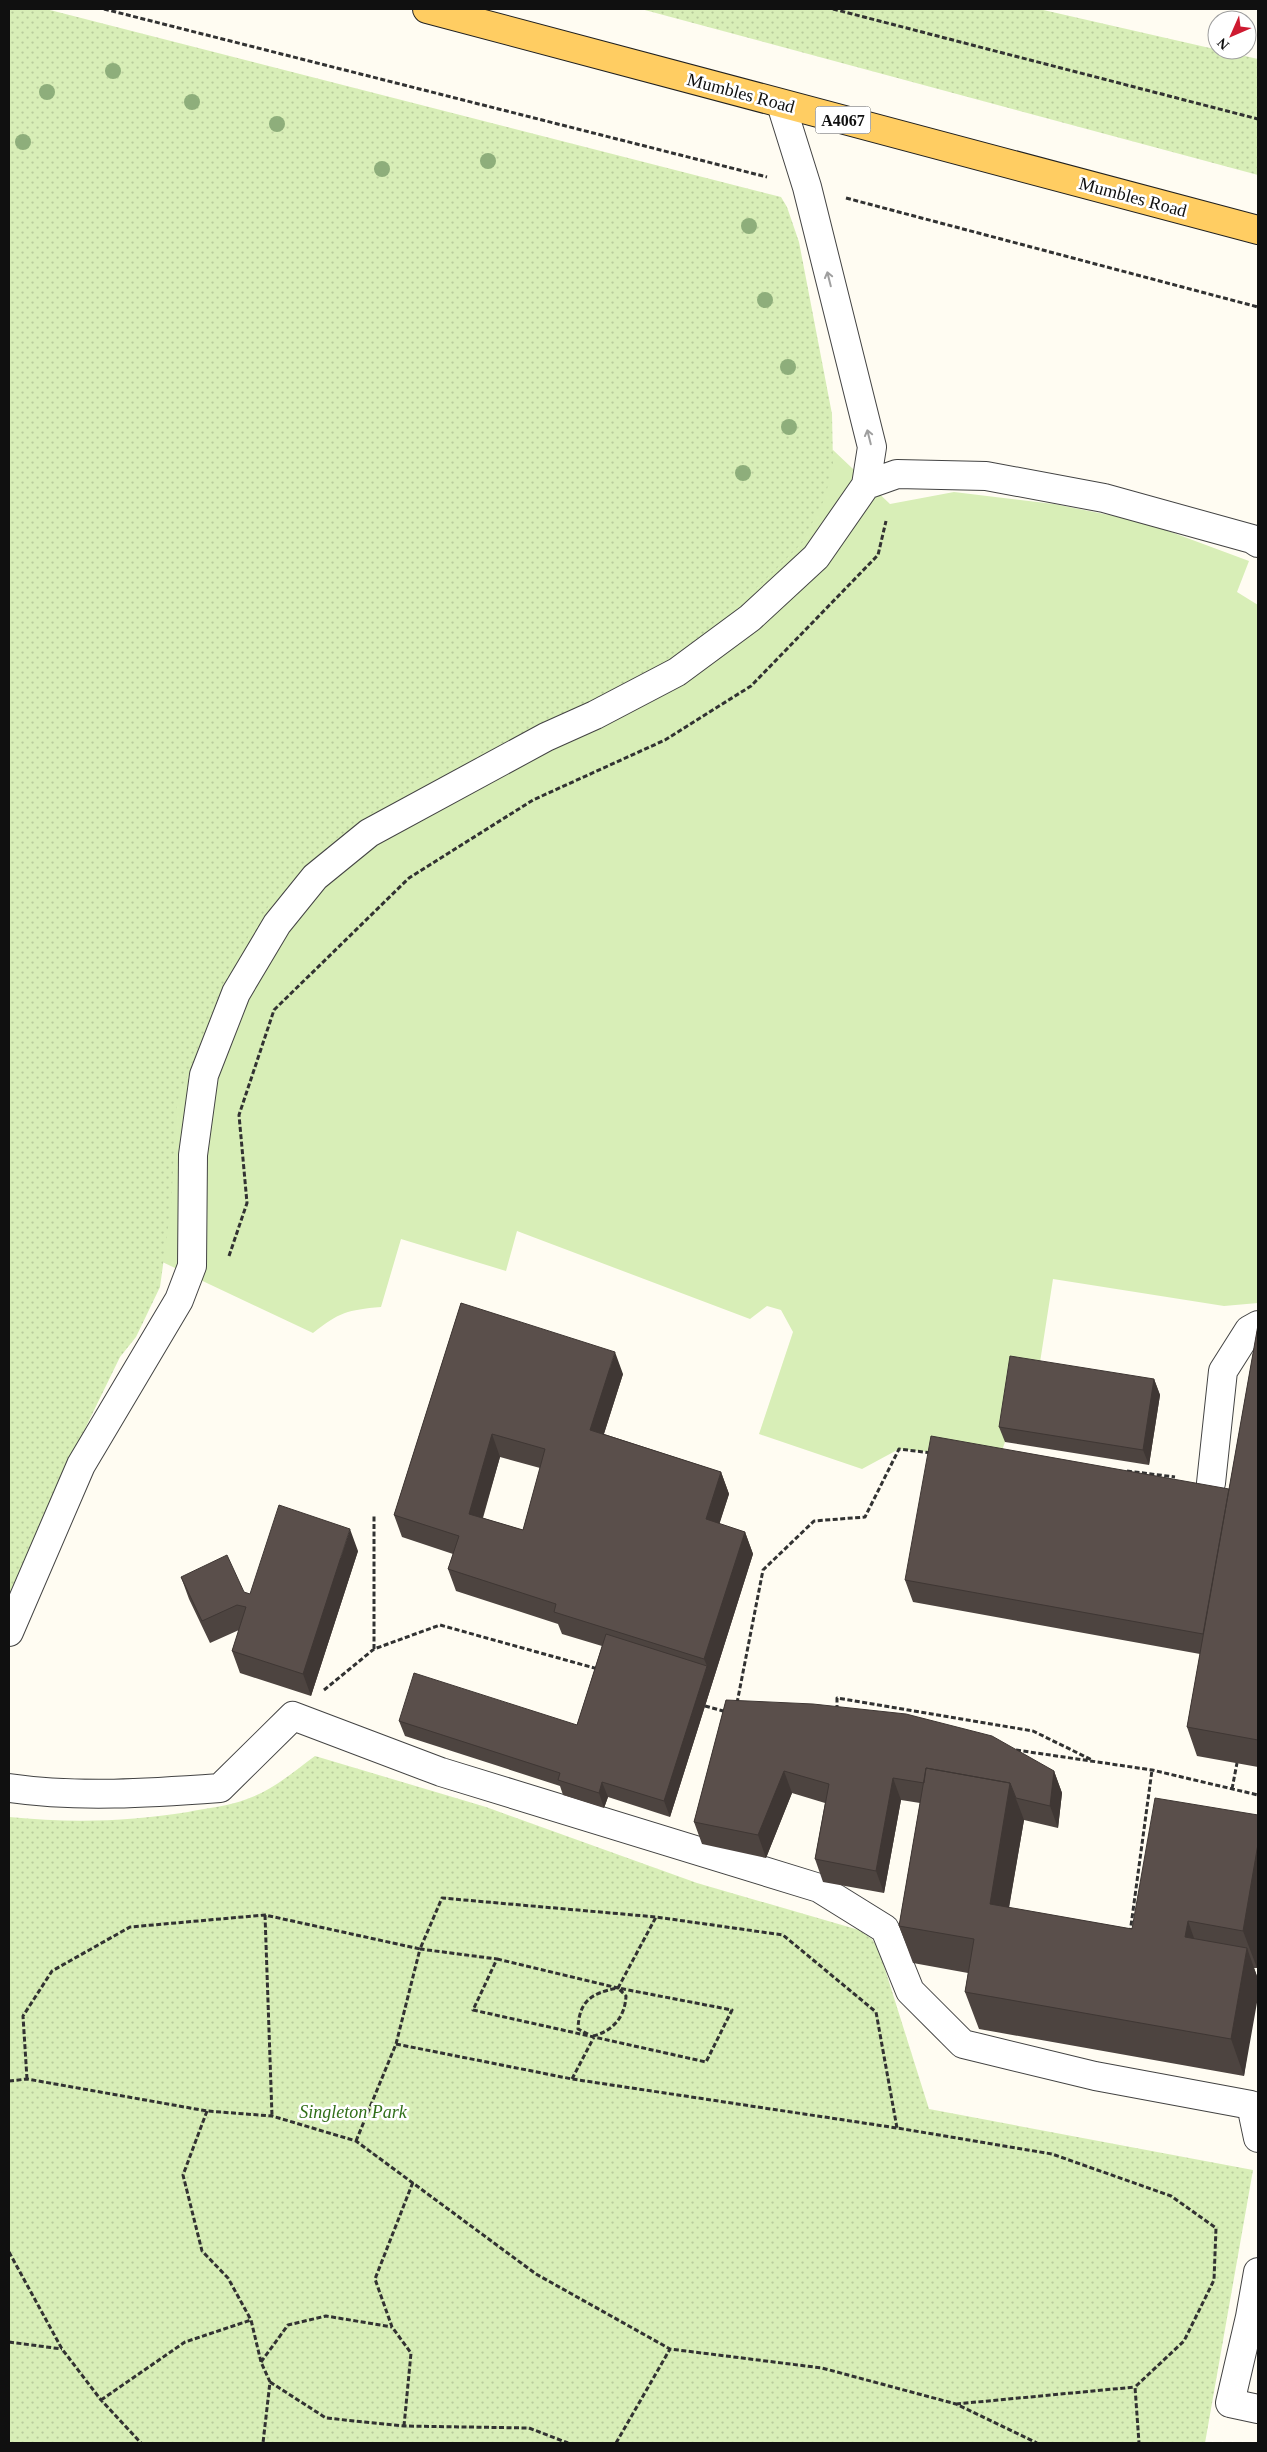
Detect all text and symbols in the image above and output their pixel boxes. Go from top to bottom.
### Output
north arrow [1207,10,1257,60]
text: N [1214,35,1232,53]
street label: Mumbles Road [685,69,797,117]
road number: A4067 [816,106,870,134]
street label: Mumbles Road [1077,173,1189,221]
one-way arrow [824,272,834,288]
one-way arrow [864,429,873,445]
park label: Singleton Park [299,2102,408,2122]

